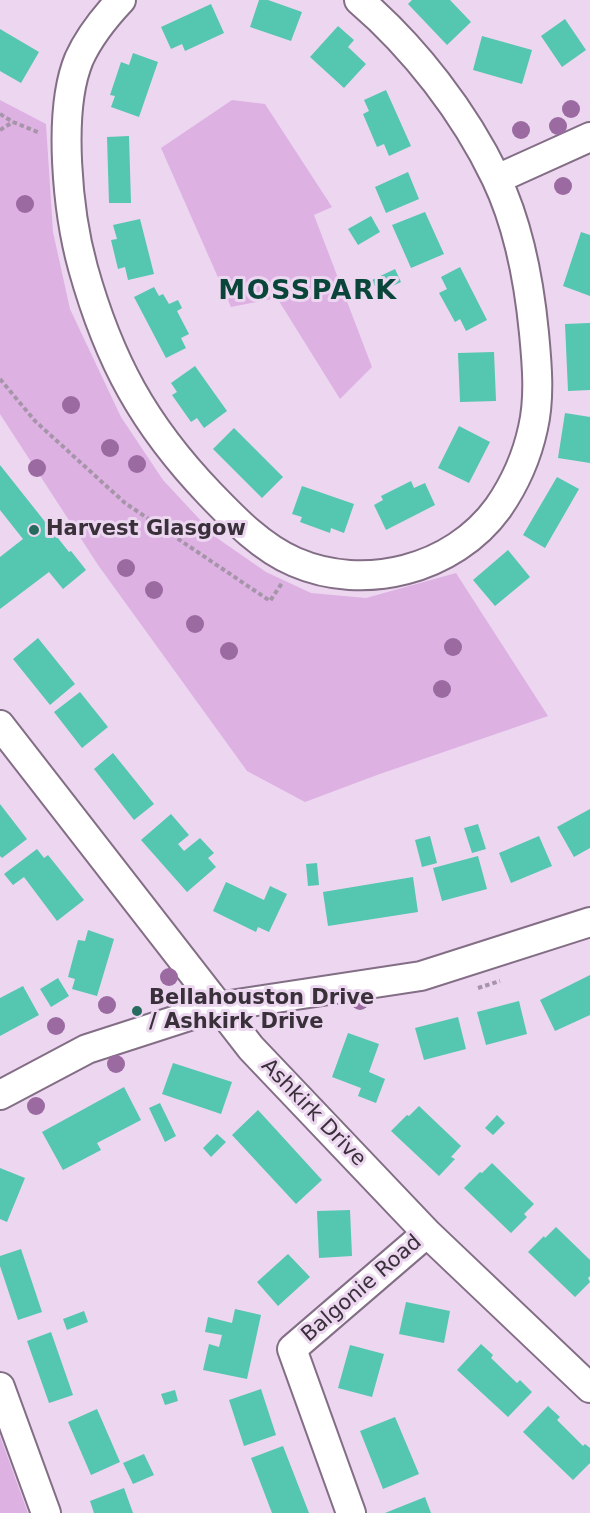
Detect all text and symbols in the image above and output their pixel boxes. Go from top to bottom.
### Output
district label: MOSSPARK [218,276,398,308]
place label: Harvest Glasgow [46,517,246,543]
marker: Harvest Glasgow [27,523,41,537]
place label: Bellahouston Drive / Ashkirk Drive [149,986,374,1036]
marker: Bellahouston Drive / Ashkirk Drive [130,1004,144,1018]
street label: Ashkirk Drive [255,1054,371,1172]
street label: Balgonie Road [297,1230,427,1348]

